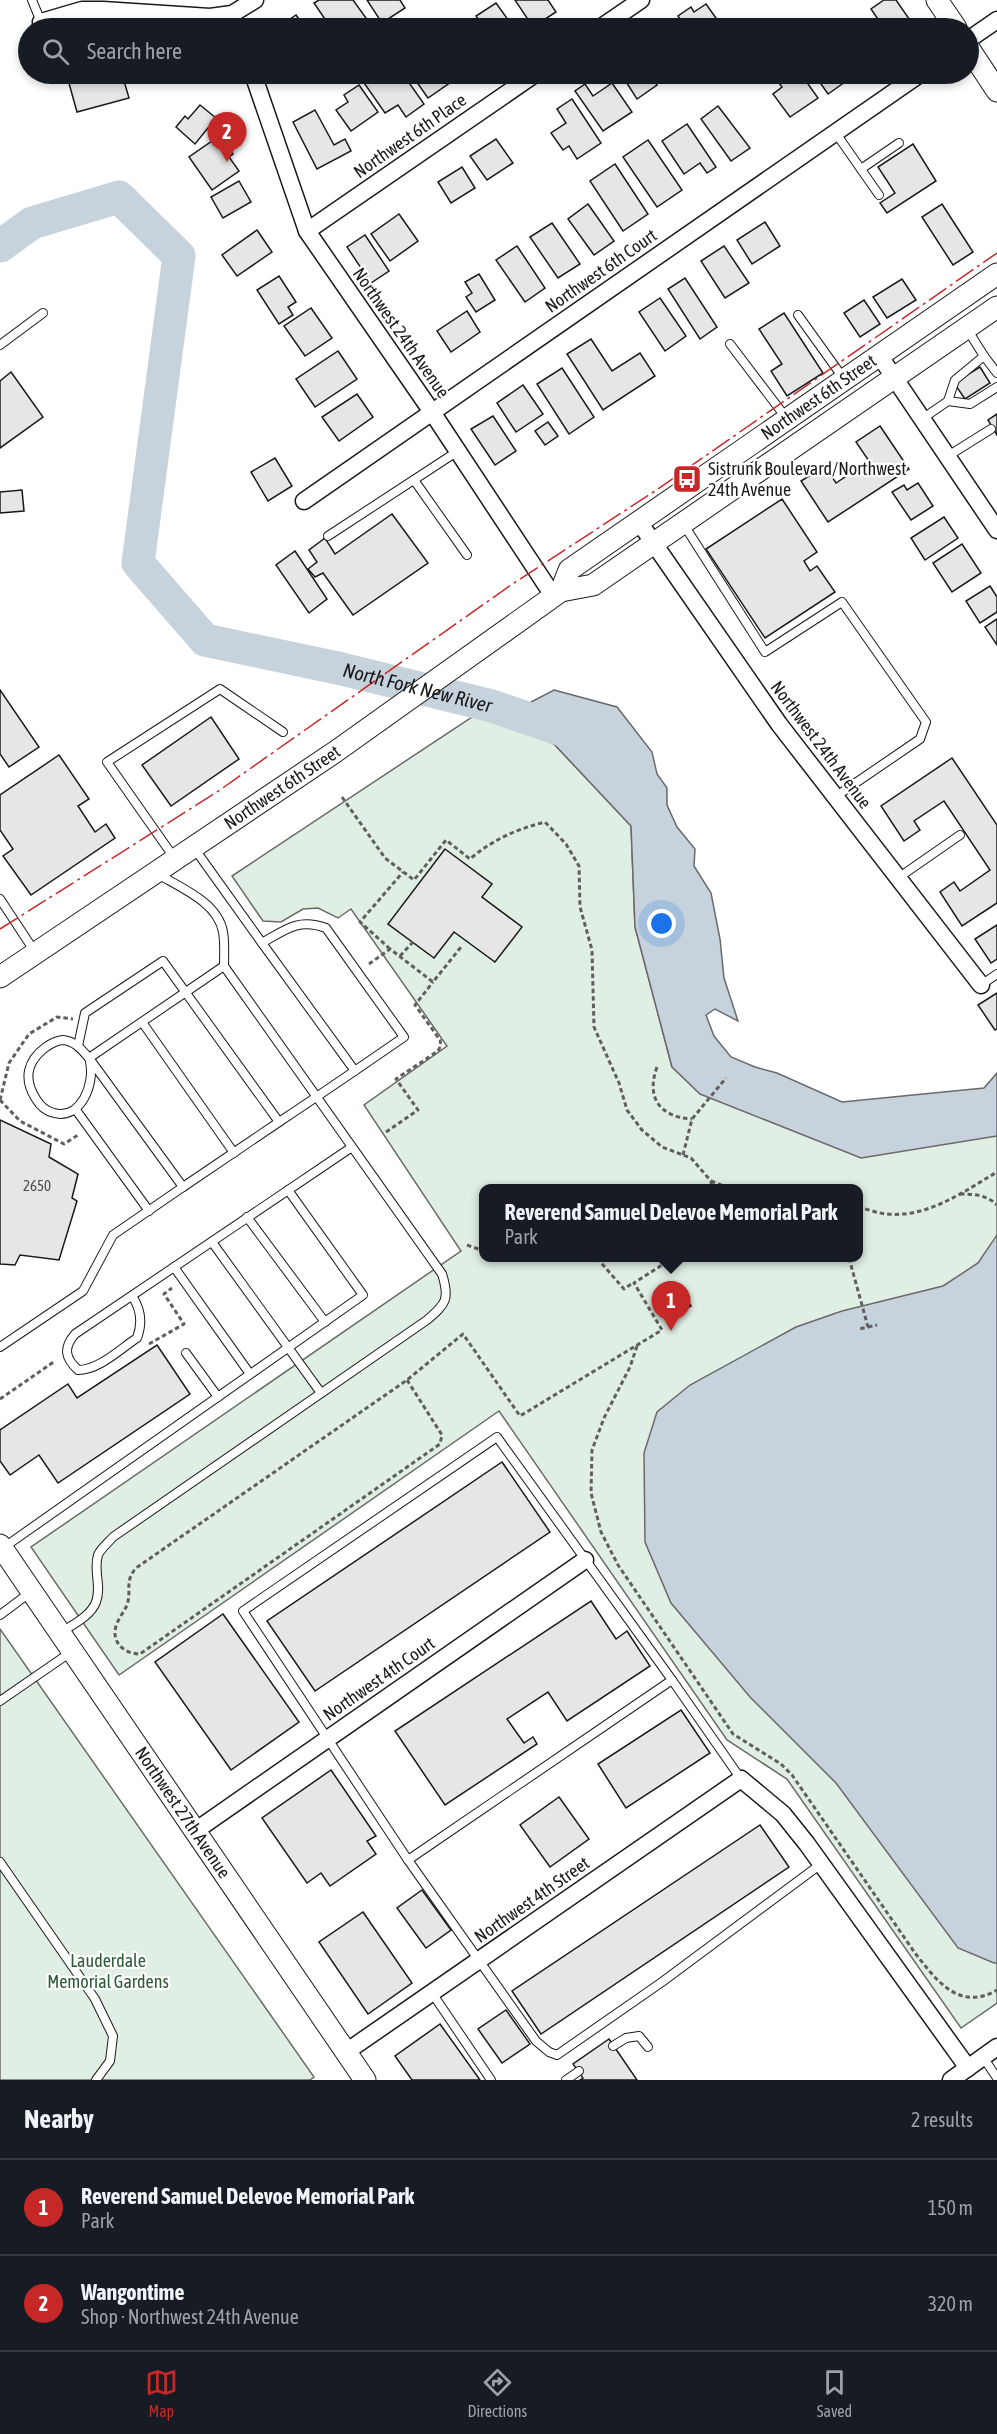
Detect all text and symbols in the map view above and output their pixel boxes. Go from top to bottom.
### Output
search box [18,18,979,84]
icon: search [39,35,72,68]
text: Search here [87,38,182,64]
street label: Northwest 6th Place [349,89,470,182]
pin: 2 [208,112,246,162]
street label: Northwest 6th Court [541,224,661,317]
street label: Northwest 24th Avenue [349,264,454,402]
street label: Northwest 6th Street [757,350,880,444]
place label: Sistrunk Boulevard/Northwest 24th Avenue [708,458,907,500]
bus stop icon: Sistrunk Boulevard/Northwest 24th Avenue [671,463,703,495]
water label: North Fork New River [341,658,496,717]
street label: Northwest 24th Avenue [767,677,876,813]
street label: Northwest 6th Street [220,741,344,833]
your location [647,909,676,938]
house number: 2650 [23,1177,51,1194]
popup [479,1184,863,1262]
text: Reverend Samuel Delevoe Memorial Park [504,1199,838,1225]
text: Park [504,1225,538,1248]
pin: 1 [652,1282,690,1331]
street label: Northwest 4th Court [319,1632,439,1725]
street label: Northwest 27th Avenue [131,1743,235,1882]
street label: Northwest 4th Street [470,1852,593,1947]
park label: Lauderdale Memorial Gardens [47,1950,169,1992]
text: Nearby [24,2104,94,2134]
text: 2 results [911,2108,973,2131]
text: Reverend Samuel Delevoe Memorial Park [81,2183,414,2209]
text: 1 [39,2196,48,2219]
text: 150 m [928,2196,973,2219]
text: Park [81,2209,114,2232]
text: Wangontime [81,2279,184,2305]
text: 2 [39,2292,48,2315]
text: 320 m [928,2292,973,2315]
text: Shop · Northwest 24th Avenue [81,2305,299,2328]
tab: Map [145,2366,178,2420]
tab: Directions [467,2366,527,2420]
tab: Saved [817,2366,852,2420]

